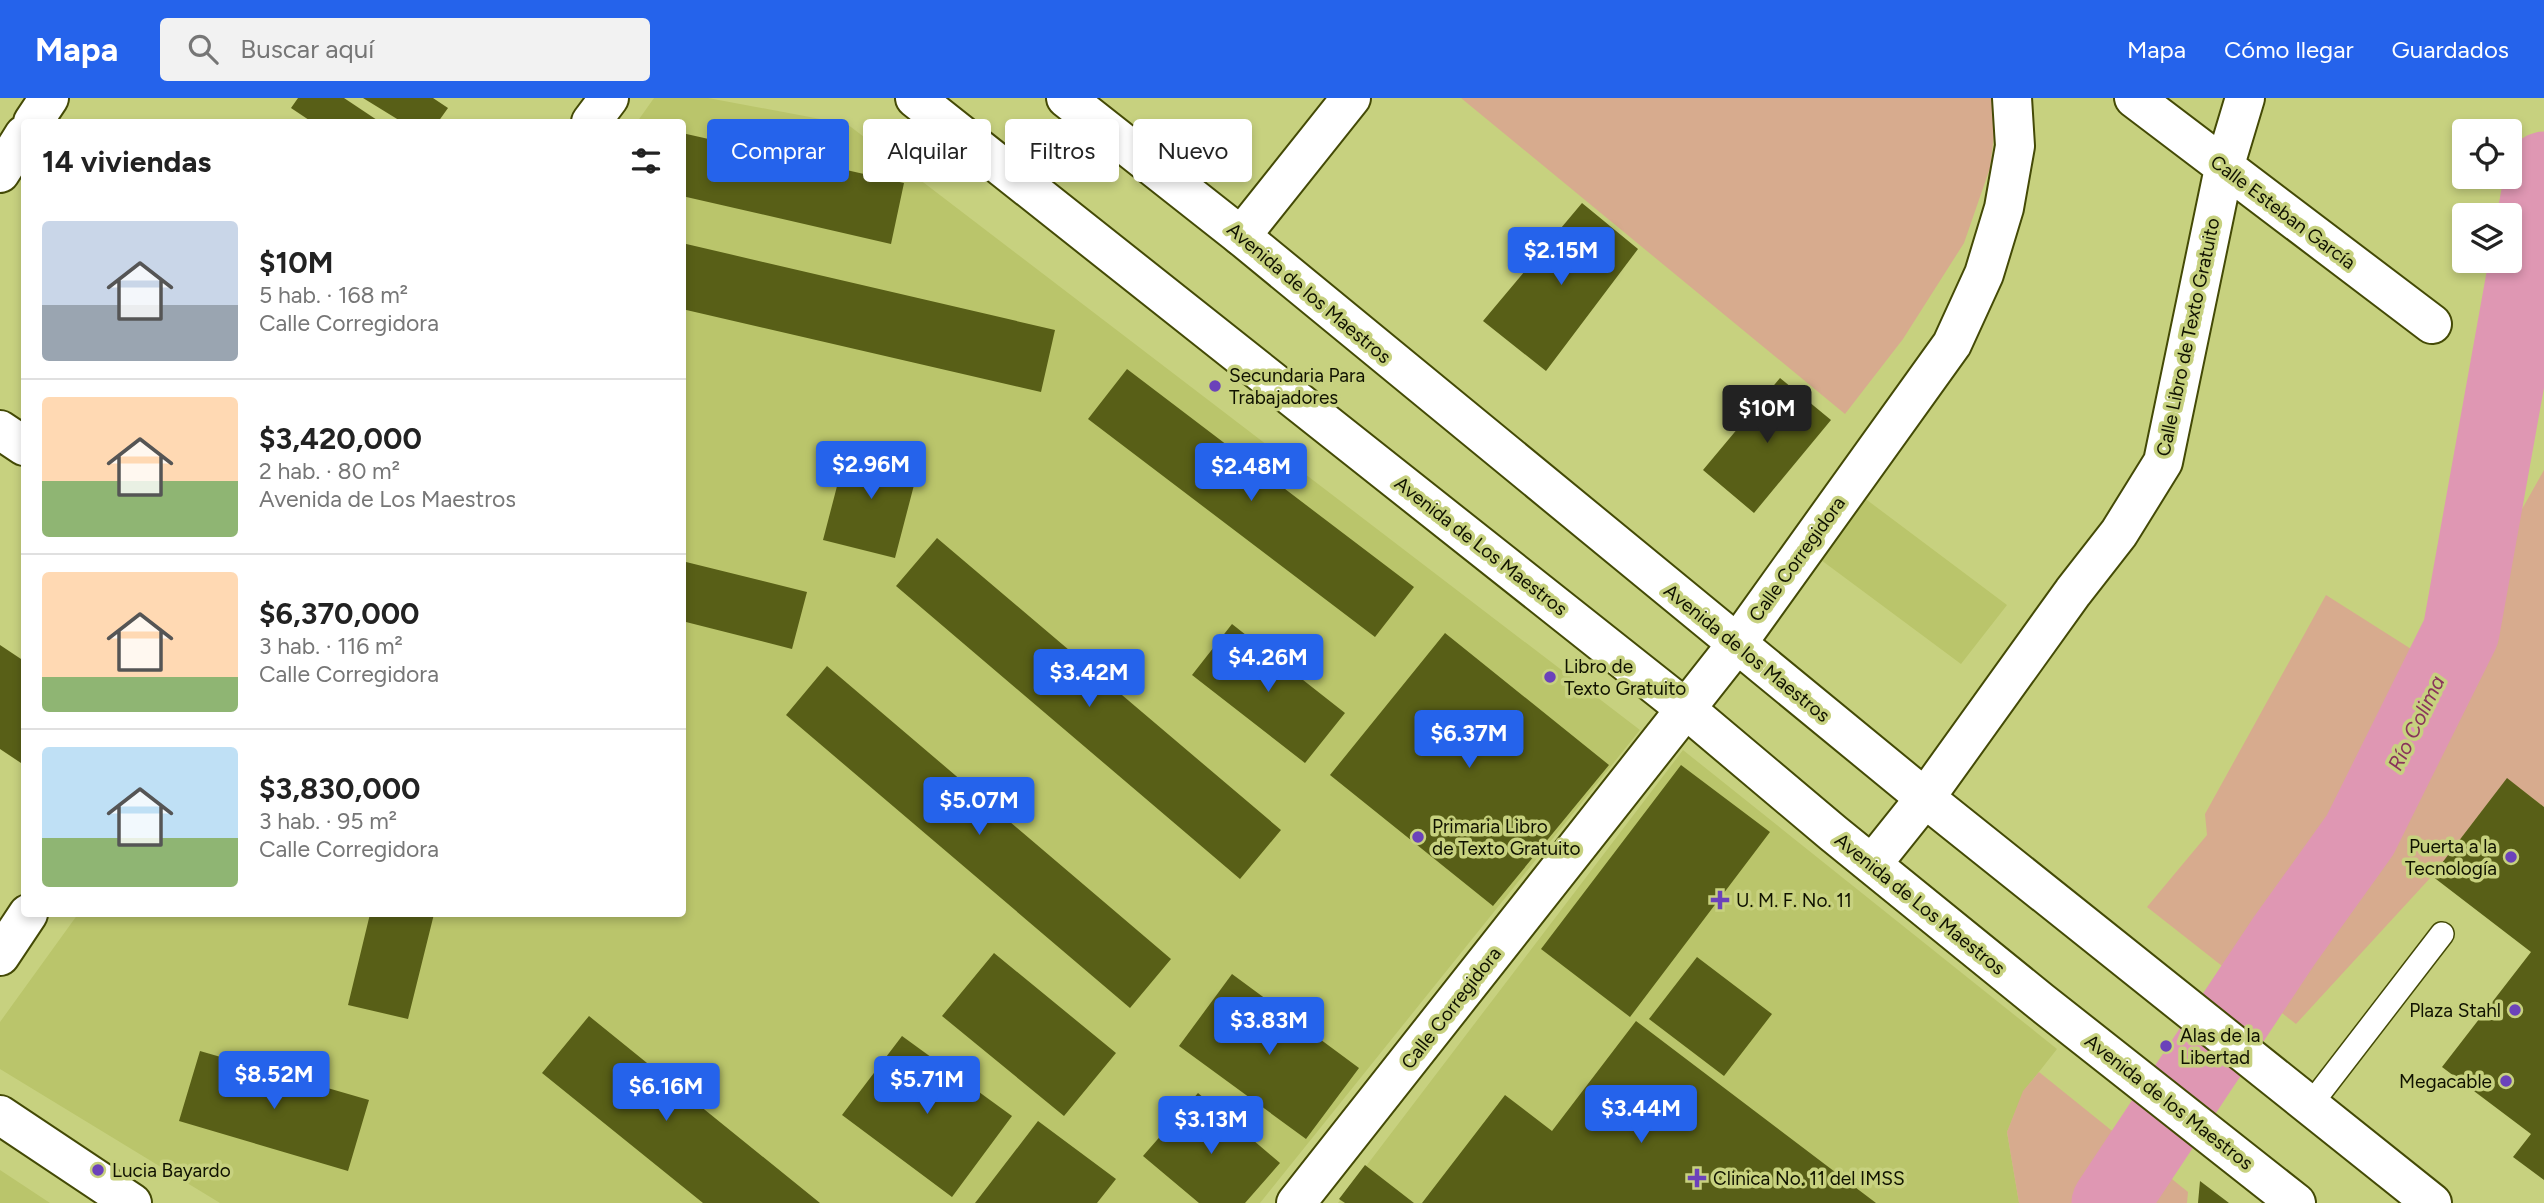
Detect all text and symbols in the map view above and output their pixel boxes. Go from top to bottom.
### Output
search box [160,18,650,81]
text: Mapa [35,30,118,69]
icon: search [184,30,222,68]
text: Buscar aquí [240,33,374,65]
text: Mapa [2127,35,2186,64]
text: Cómo llegar [2224,35,2354,64]
text: Guardados [2392,35,2509,64]
chip: Comprar [707,119,849,182]
chip: Alquilar [863,119,991,182]
chip: Filtros [1005,119,1119,182]
chip: Nuevo [1133,119,1252,182]
map controls [2452,119,2522,273]
button: locate [2452,119,2522,189]
icon: filters [627,142,665,180]
text: 14 viviendas [42,143,211,180]
street label: Calle Esteban García [2206,150,2360,274]
button: layers [2452,203,2522,273]
street label: Calle Libro de Texto Gratuito [2151,216,2225,458]
street label: Avenida de los Maestros [1222,218,1396,368]
pin: $2.15M [1504,228,1618,287]
text: $2.15M [1524,236,1598,264]
text: $10M [259,244,333,281]
icon: home [98,249,182,333]
text: 5 hab. · 168 m² [259,281,408,309]
text: Calle Corregidora [259,309,439,337]
place label: Secundaria Para Trabajadores [1229,364,1365,409]
marker: Secundaria Para Trabajadores [1207,378,1223,394]
pin: $10M [1726,386,1808,445]
text: $10M [1738,394,1796,422]
text: $3,420,000 [259,420,422,457]
icon: home [98,425,182,509]
pin: $2.96M [814,442,928,501]
pin: $2.48M [1194,444,1308,503]
text: $2.96M [832,450,910,478]
text: $2.48M [1211,452,1291,480]
text: 2 hab. · 80 m² [259,457,400,485]
street label: Avenida de Los Maestros [1390,472,1572,621]
text: Avenida de Los Maestros [259,485,516,513]
street label: Calle Corregidora [1744,492,1850,626]
street label: Avenida de los Maestros [1659,579,1835,727]
text: $6,370,000 [259,595,420,632]
icon: home [98,600,182,684]
text: 3 hab. · 116 m² [259,632,403,660]
pin: $4.26M [1211,634,1325,694]
text: $4.26M [1228,643,1308,671]
pin: $3.42M [1032,650,1146,709]
place label: Libro de Texto Gratuito [1564,655,1686,700]
text: $3.42M [1050,658,1128,686]
text: Calle Corregidora [259,660,439,688]
marker: Libro de Texto Gratuito [1542,669,1558,685]
water label: Río Colima [2382,671,2450,775]
pin: $6.37M [1412,710,1526,770]
text: $6.37M [1430,719,1508,747]
text: $3,830,000 [259,770,421,807]
icon: home [98,775,182,859]
pin: $5.07M [922,778,1036,837]
text: $5.07M [939,786,1019,814]
text: 3 hab. · 95 m² [259,807,397,835]
place label: Primaria Libro de Texto Gratuito [1432,815,1581,860]
street label: Avenida de Los Maestros [1830,828,2010,980]
marker: Primaria Libro de Texto Gratuito [1410,829,1426,845]
text: Calle Corregidora [259,835,439,863]
place label: Puerta a la Tecnología [2405,835,2497,880]
marker: Puerta a la Tecnología [2503,849,2519,865]
place label: U. M. F. No. 11 [1736,889,1852,912]
marker: U. M. F. No. 11 [1710,890,1730,910]
street label: Calle Corregidora [1396,942,1506,1074]
pin: $3.83M [1212,998,1326,1057]
place label: Plaza Stahl [2409,999,2501,1022]
marker: Plaza Stahl [2507,1002,2523,1018]
text: $3.83M [1230,1006,1308,1034]
place label: Alas de la Libertad [2180,1024,2260,1069]
street label: Avenida de los Maestros [2081,1029,2258,1175]
marker: Alas de la Libertad [2158,1038,2174,1054]
pin: $8.52M [217,1052,331,1111]
pin: $5.71M [870,1056,984,1116]
text: $8.52M [235,1060,313,1088]
pin: $6.16M [609,1063,723,1123]
text: $5.71M [890,1065,964,1093]
place label: Megacable [2399,1070,2492,1093]
text: $6.16M [629,1072,703,1100]
marker: Megacable [2498,1073,2514,1089]
pin: $3.44M [1584,1086,1698,1145]
text: $3.44M [1601,1094,1681,1122]
pin: $3.13M [1154,1096,1268,1156]
text: $3.13M [1174,1105,1248,1133]
place label: Lucia Bayardo [112,1159,231,1182]
marker: Lucia Bayardo [90,1162,106,1178]
place label: Clinica No. 11 del IMSS [1713,1167,1905,1190]
marker: Clinica No. 11 del IMSS [1687,1168,1707,1188]

